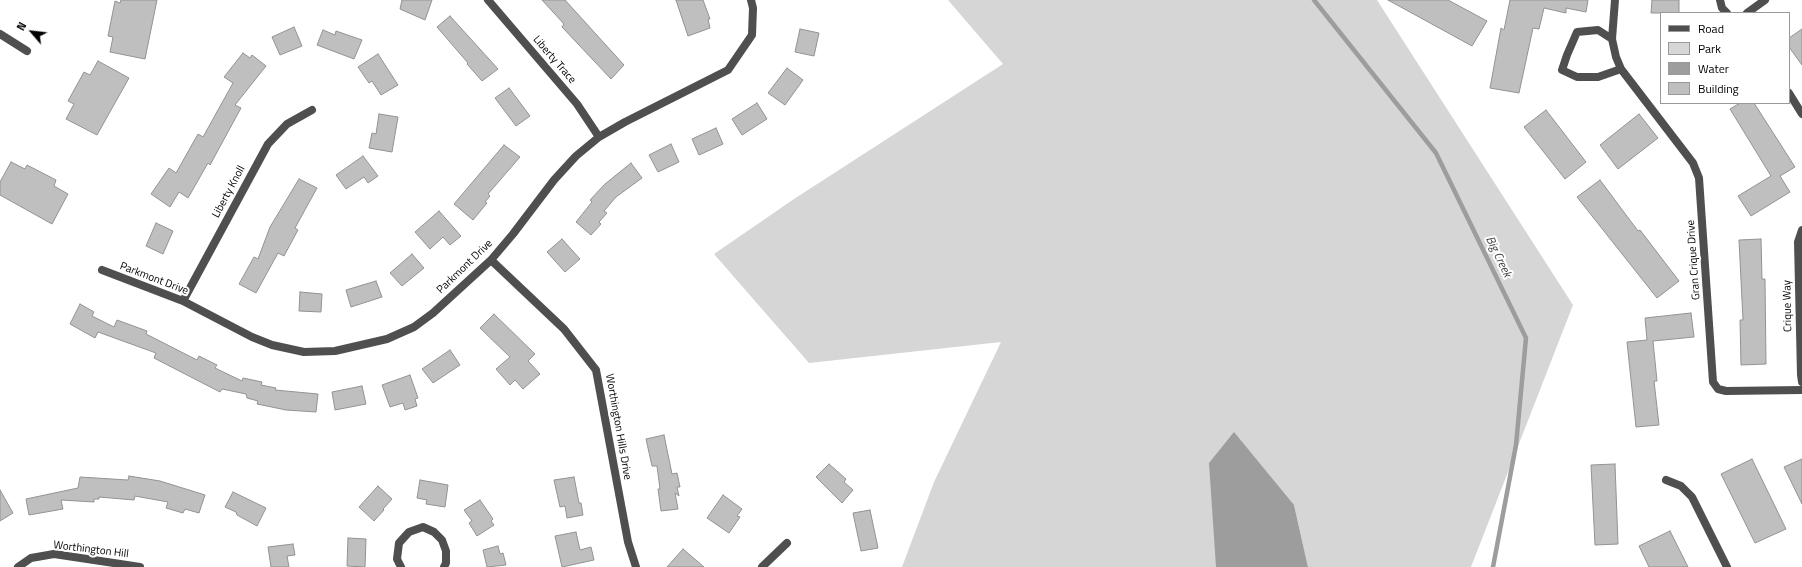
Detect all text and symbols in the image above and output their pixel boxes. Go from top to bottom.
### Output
north arrow [12,12,52,52]
legend [1660,12,1790,104]
text: N [13,19,30,33]
text: Road [1698,19,1724,38]
street label: Liberty Trace [530,33,578,87]
text: Park [1698,39,1721,58]
text: Water [1698,59,1729,78]
text: Building [1698,79,1739,98]
street label: Liberty Knoll [210,164,248,220]
street label: Gran Crique Drive [1685,220,1703,300]
water label: Big Creek [1482,234,1514,280]
street label: Parkmont Drive [434,237,496,297]
street label: Parkmont Drive [118,260,190,298]
street label: Crique Way [1781,280,1795,332]
street label: Worthington Hills Drive [602,373,634,481]
street label: Worthington Hill [53,539,129,561]

